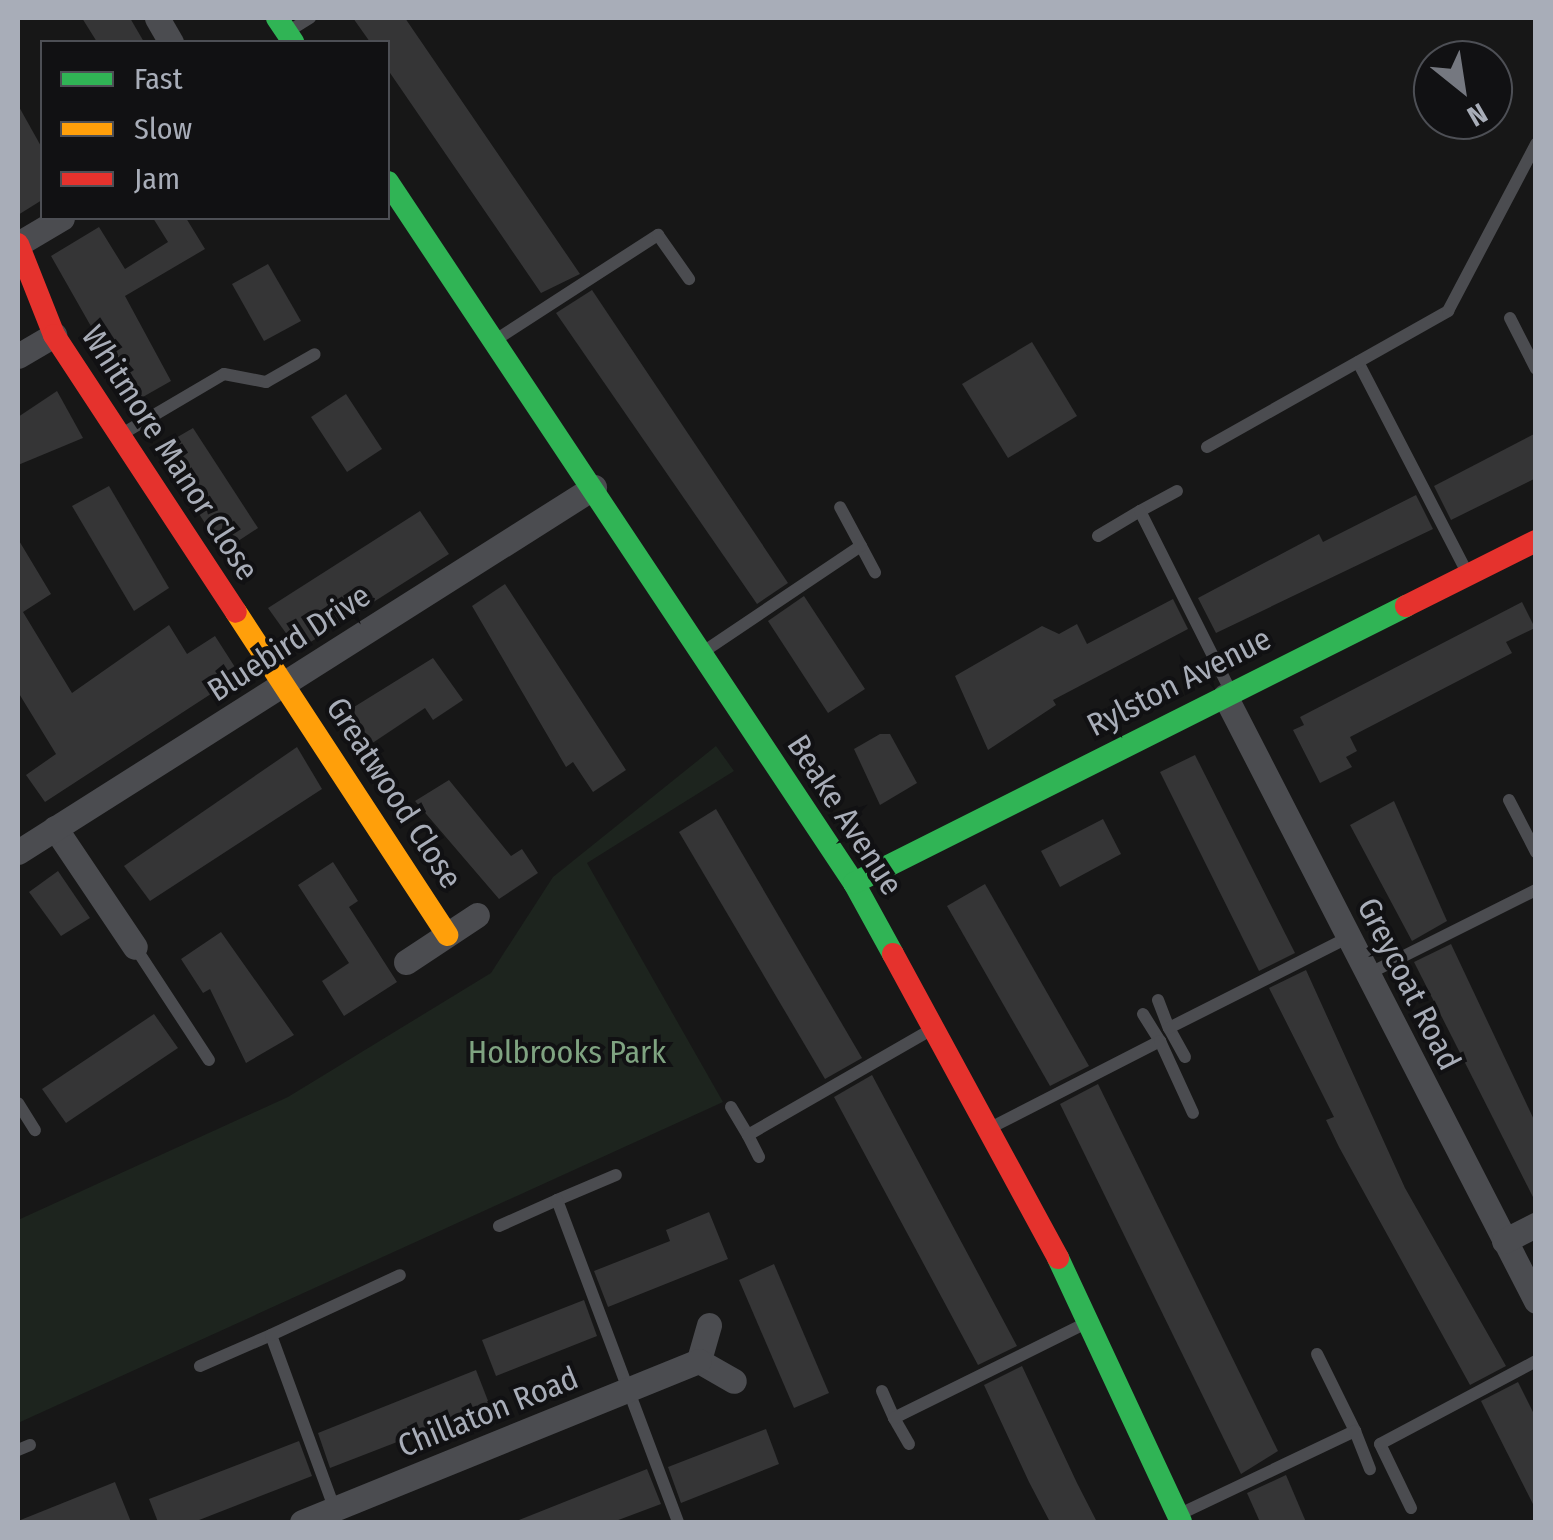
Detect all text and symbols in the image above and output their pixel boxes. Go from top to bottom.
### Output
legend [40,40,390,220]
north arrow [1413,40,1513,140]
text: Fast [134,61,182,97]
text: N [1462,96,1493,133]
text: Slow [134,111,192,147]
text: Jam [134,161,180,197]
street label: Whitmore Manor Close [73,319,267,587]
street label: Bluebird Drive [200,576,378,710]
street label: Rylston Avenue [1081,619,1277,745]
street label: Greatwood Close [318,690,470,896]
street label: Beake Avenue [779,728,911,902]
street label: Greycoat Road [1349,892,1469,1076]
park label: Holbrooks Park [468,1033,666,1071]
street label: Chillaton Road [392,1358,584,1466]

